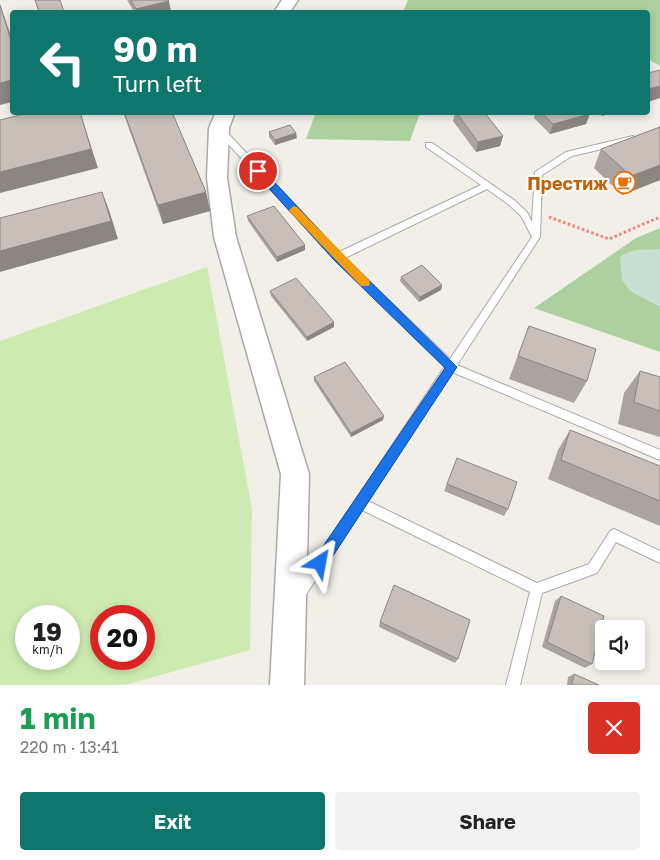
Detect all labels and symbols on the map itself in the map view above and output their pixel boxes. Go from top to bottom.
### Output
pin [237,150,279,192]
cafe icon: Престиж [612,171,636,195]
place label: Престиж [527,172,608,194]
position arrow [293,536,345,588]
speed limit sign: 20 [90,605,155,670]

